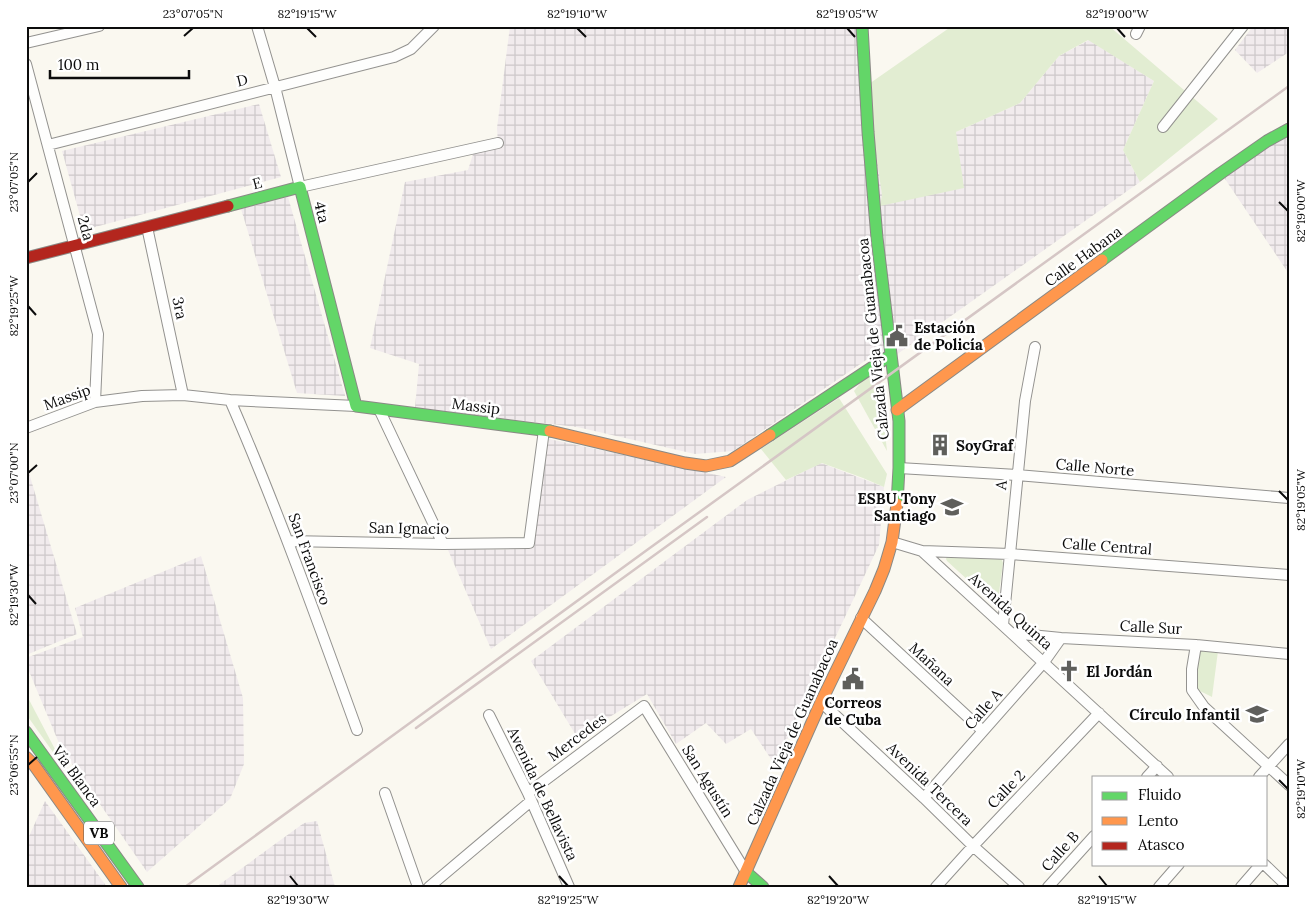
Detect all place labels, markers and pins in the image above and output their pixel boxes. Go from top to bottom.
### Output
place label: Estación de Policía [914,318,983,354]
public building icon: Estación de Policía [884,323,910,349]
building icon: SoyGraf [927,432,953,458]
place label: SoyGraf [956,436,1015,455]
place label: ESBU Tony Santiago [857,489,937,525]
school or university icon: ESBU Tony Santiago [939,494,965,520]
church icon: El Jordán [1056,658,1082,684]
place label: El Jordán [1086,662,1153,681]
public building icon: Correos de Cuba [840,666,866,692]
place label: Correos de Cuba [824,693,882,729]
school or university icon: Círculo Infantil [1244,701,1270,727]
place label: Círculo Infantil [1129,705,1240,724]

